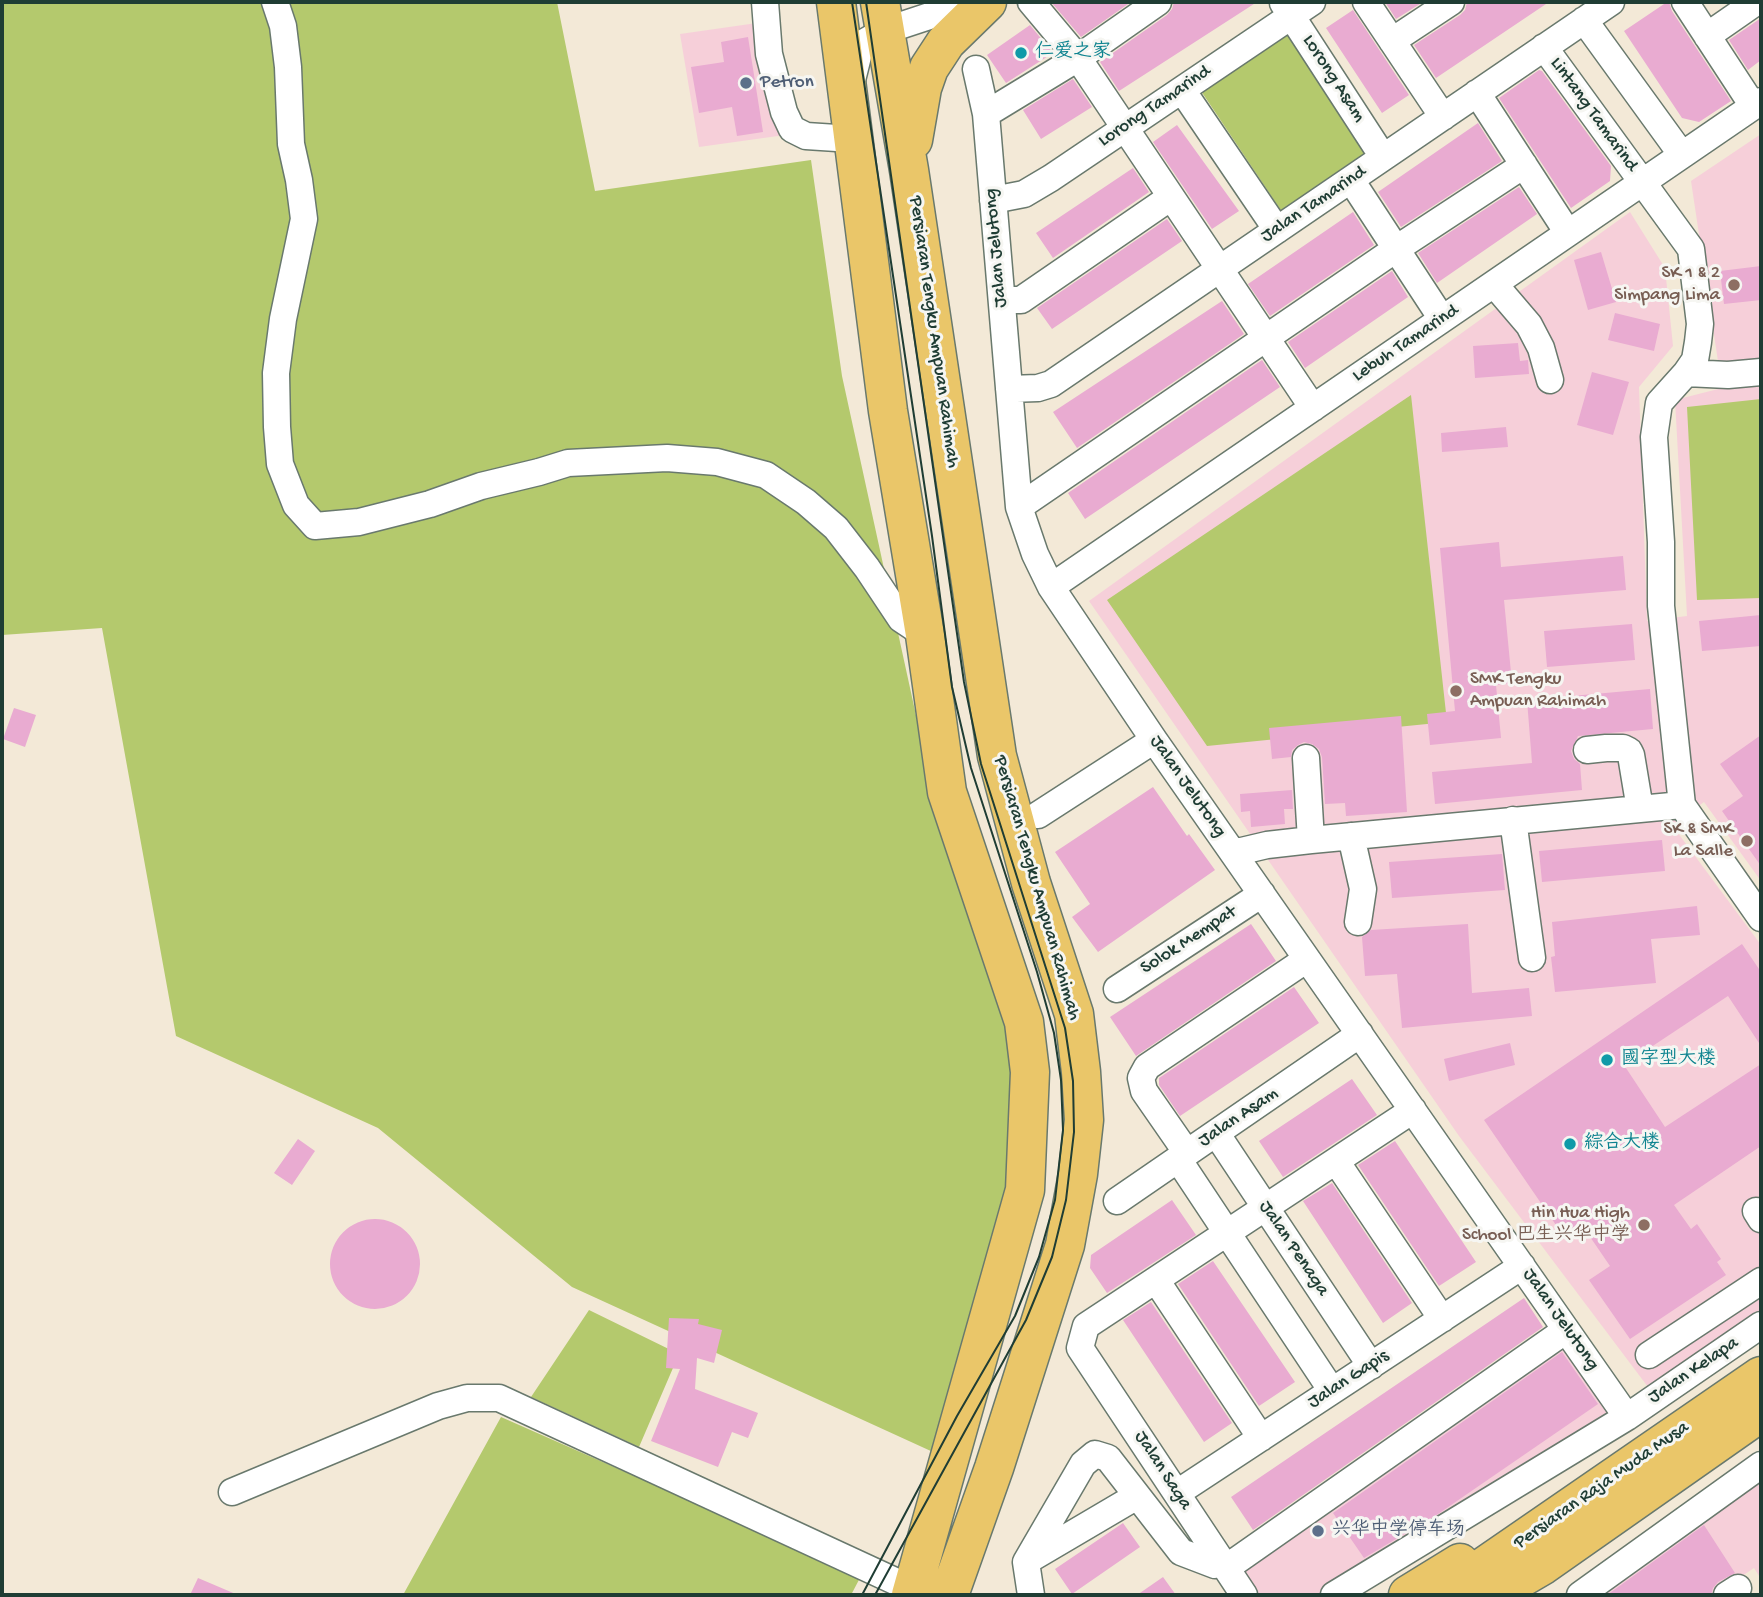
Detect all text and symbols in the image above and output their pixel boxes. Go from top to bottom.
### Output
street label: Lorong Asam [1296,31,1370,127]
place label: 仁爱之家 [1035,42,1111,64]
marker: 仁爱之家 [1013,45,1029,61]
street label: Lintang Tamarind [1544,53,1642,177]
street label: Lorong Tamarind [1094,61,1216,153]
place label: Petron [760,72,814,94]
marker: Petron [738,75,754,91]
street label: Jalan Tamarind [1257,162,1371,248]
street label: Jalan Jelutong [980,188,1014,308]
street label: Persiaran Tengku Ampuan Rahimah [903,195,963,469]
place label: SK 1 & 2 Simpang Lima [1614,263,1720,307]
marker: SK 1 & 2 Simpang Lima [1726,277,1742,293]
street label: Lebuh Tamarind [1349,300,1463,388]
place label: SMK Tengku Ampuan Rahimah [1470,669,1606,713]
marker: SMK Tengku Ampuan Rahimah [1448,683,1464,699]
street label: Jalan Jelutong [1143,732,1231,842]
street label: Persiaran Tengku Ampuan Rahimah [987,753,1085,1023]
place label: SK & SMK La Salle [1664,819,1733,863]
marker: SK & SMK La Salle [1739,833,1755,849]
street label: Solok Mempat [1137,902,1241,980]
place label: 國字型大楼 [1621,1049,1716,1071]
marker: 國字型大楼 [1599,1052,1615,1068]
street label: Jalan Asam [1195,1083,1283,1153]
place label: 綜合大楼 [1584,1133,1660,1155]
marker: 綜合大楼 [1562,1136,1578,1152]
street label: Jalan Penaga [1253,1197,1333,1301]
place label: Hin Hua High School 巴生兴华中学 [1462,1203,1630,1247]
marker: Hin Hua High School 巴生兴华中学 [1636,1217,1652,1233]
street label: Jalan Jelutong [1516,1265,1604,1375]
street label: Jalan Kelapa [1645,1333,1743,1409]
street label: Jalan Gapis [1304,1345,1394,1415]
street label: Persiaran Raja Muda Musa [1510,1417,1694,1555]
street label: Jalan Saga [1128,1427,1196,1515]
place label: 兴华中学停车场 [1332,1520,1465,1542]
marker: 兴华中学停车场 [1310,1523,1326,1539]

